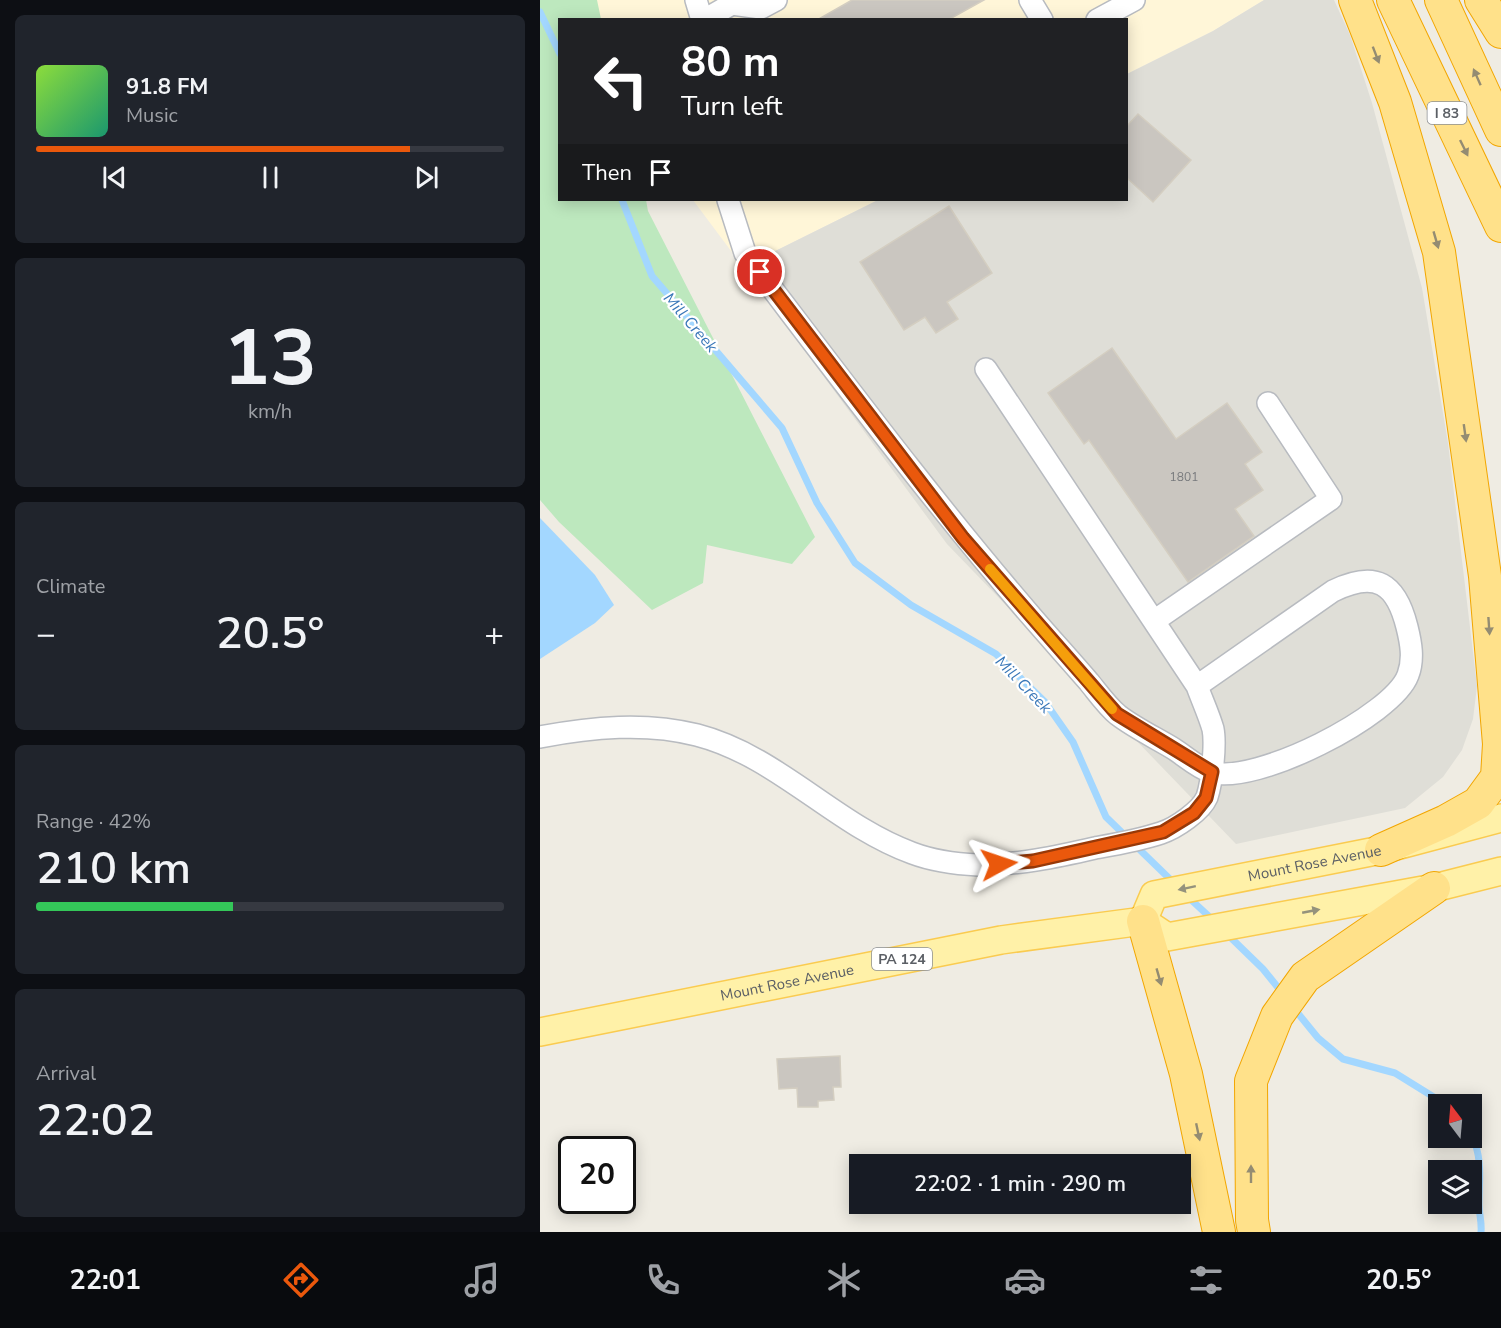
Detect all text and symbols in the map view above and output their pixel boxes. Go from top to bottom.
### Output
text: 80 m [681,34,780,91]
icon: left [582,42,660,120]
one-way arrow [1371,46,1381,64]
one-way arrow [1472,69,1481,86]
text: 91.8 FM [126,72,208,102]
text: Turn left [681,88,782,125]
text: Music [126,102,178,129]
road number: I 83 [1428,102,1466,124]
one-way arrow [1459,139,1468,156]
icon: arrive [644,156,677,189]
text: Then [582,158,632,188]
icon: previous [98,161,131,194]
icon: pause [254,161,287,194]
icon: next [410,161,443,194]
one-way arrow [1432,231,1441,249]
pin [734,246,785,297]
icon: arrive [743,255,776,288]
water label: Mill Creek [658,288,723,358]
text: 13 [223,305,317,412]
text: km/h [248,398,292,425]
one-way arrow [1460,423,1469,442]
house number: 1801 [1170,469,1198,485]
text: Climate [36,573,105,600]
text: 20.5° [216,603,324,664]
text: − [36,612,56,657]
text: + [484,612,504,657]
one-way arrow [1484,617,1494,636]
water label: Mill Creek [990,651,1057,719]
text: Range · 42% [36,808,151,835]
position arrow [967,832,1031,896]
text: 210 km [36,838,191,899]
street label: Mount Rose Avenue [1246,840,1383,886]
one-way arrow [1177,884,1196,893]
one-way arrow [1302,906,1321,915]
road number: PA 124 [872,948,932,970]
street label: Mount Rose Avenue [719,960,856,1006]
one-way arrow [1155,968,1164,986]
text: Arrival [36,1060,96,1087]
text: 22:02 [36,1090,155,1151]
north arrow [1428,1094,1482,1148]
map controls [1428,1094,1482,1214]
one-way arrow [1194,1122,1203,1141]
speed limit sign: 20 [558,1136,636,1214]
button: layers [1428,1160,1482,1214]
one-way arrow [1247,1164,1256,1183]
text: 22:02 · 1 min · 290 m [914,1169,1126,1199]
icon: directions [280,1259,322,1301]
icon: music [461,1259,503,1301]
icon: phone [642,1259,684,1301]
icon: climate [823,1259,865,1301]
icon: car [1004,1259,1046,1301]
icon: filters [1185,1259,1227,1301]
text: 22:01 [69,1262,141,1299]
text: 20.5° [1366,1262,1431,1299]

